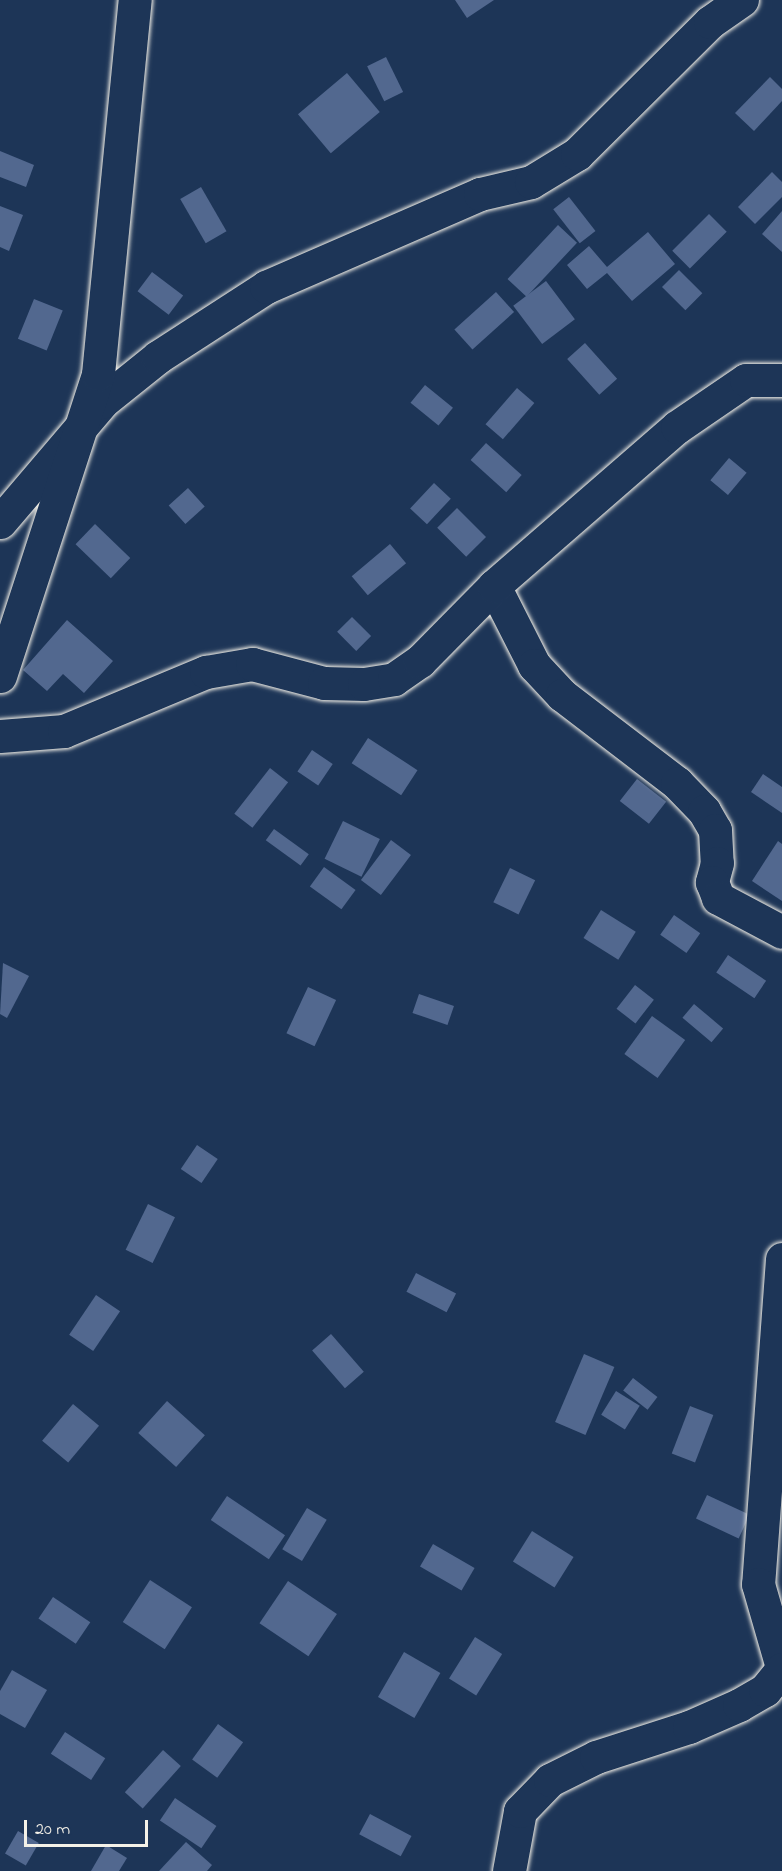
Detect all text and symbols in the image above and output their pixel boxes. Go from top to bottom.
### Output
scale bar [27,1808,152,1846]
text: 20 m [35,1817,70,1843]

